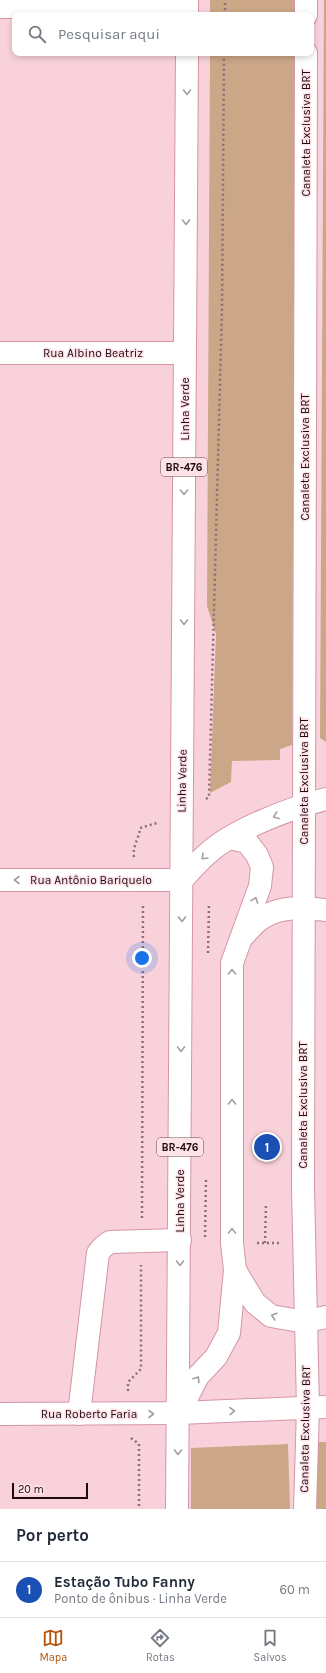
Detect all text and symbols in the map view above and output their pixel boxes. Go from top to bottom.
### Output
search box [12,12,314,56]
icon: search [26,23,48,45]
text: Pesquisar aqui [58,25,160,43]
street label: Canaleta Exclusiva BRT [299,69,313,197]
one-way arrow [183,89,191,95]
one-way arrow [182,219,190,225]
street label: Rua Albino Beatriz [43,346,143,360]
street label: Linha Verde [178,377,192,441]
street label: Canaleta Exclusiva BRT [298,393,312,521]
road number: BR-476 [161,458,207,476]
one-way arrow [180,489,188,495]
one-way arrow [179,619,188,625]
street label: Canaleta Exclusiva BRT [297,717,311,845]
street label: Linha Verde [174,749,190,813]
one-way arrow [272,811,279,819]
one-way arrow [201,852,209,860]
street label: Rua Antônio Bariquelo [30,873,152,887]
one-way arrow [14,876,20,884]
one-way arrow [250,897,258,904]
one-way arrow [178,916,186,922]
your location [132,948,152,968]
one-way arrow [228,969,236,975]
street label: Canaleta Exclusiva BRT [296,1041,310,1169]
one-way arrow [177,1046,185,1052]
one-way arrow [228,1099,236,1105]
pin: 1 [254,1132,280,1162]
road number: BR-476 [157,1138,203,1156]
street label: Linha Verde [173,1169,187,1233]
one-way arrow [228,1228,236,1234]
one-way arrow [176,1260,184,1266]
one-way arrow [271,1312,278,1321]
street label: Canaleta Exclusiva BRT [297,1365,313,1493]
one-way arrow [192,1376,200,1383]
street label: Rua Roberto Faria [41,1407,137,1421]
one-way arrow [229,1407,235,1416]
one-way arrow [148,1410,154,1418]
one-way arrow [174,1449,182,1455]
scale bar [12,1481,88,1500]
text: 20 m [18,1483,44,1496]
text: Por perto [16,1525,89,1545]
text: Estação Tubo Fanny [54,1573,195,1591]
text: 1 [27,1582,31,1597]
text: 60 m [280,1582,310,1597]
text: Ponto de ônibus · Linha Verde [54,1591,227,1606]
tab: Mapa [39,1627,67,1664]
tab: Rotas [146,1627,175,1664]
tab: Salvos [254,1627,287,1664]

